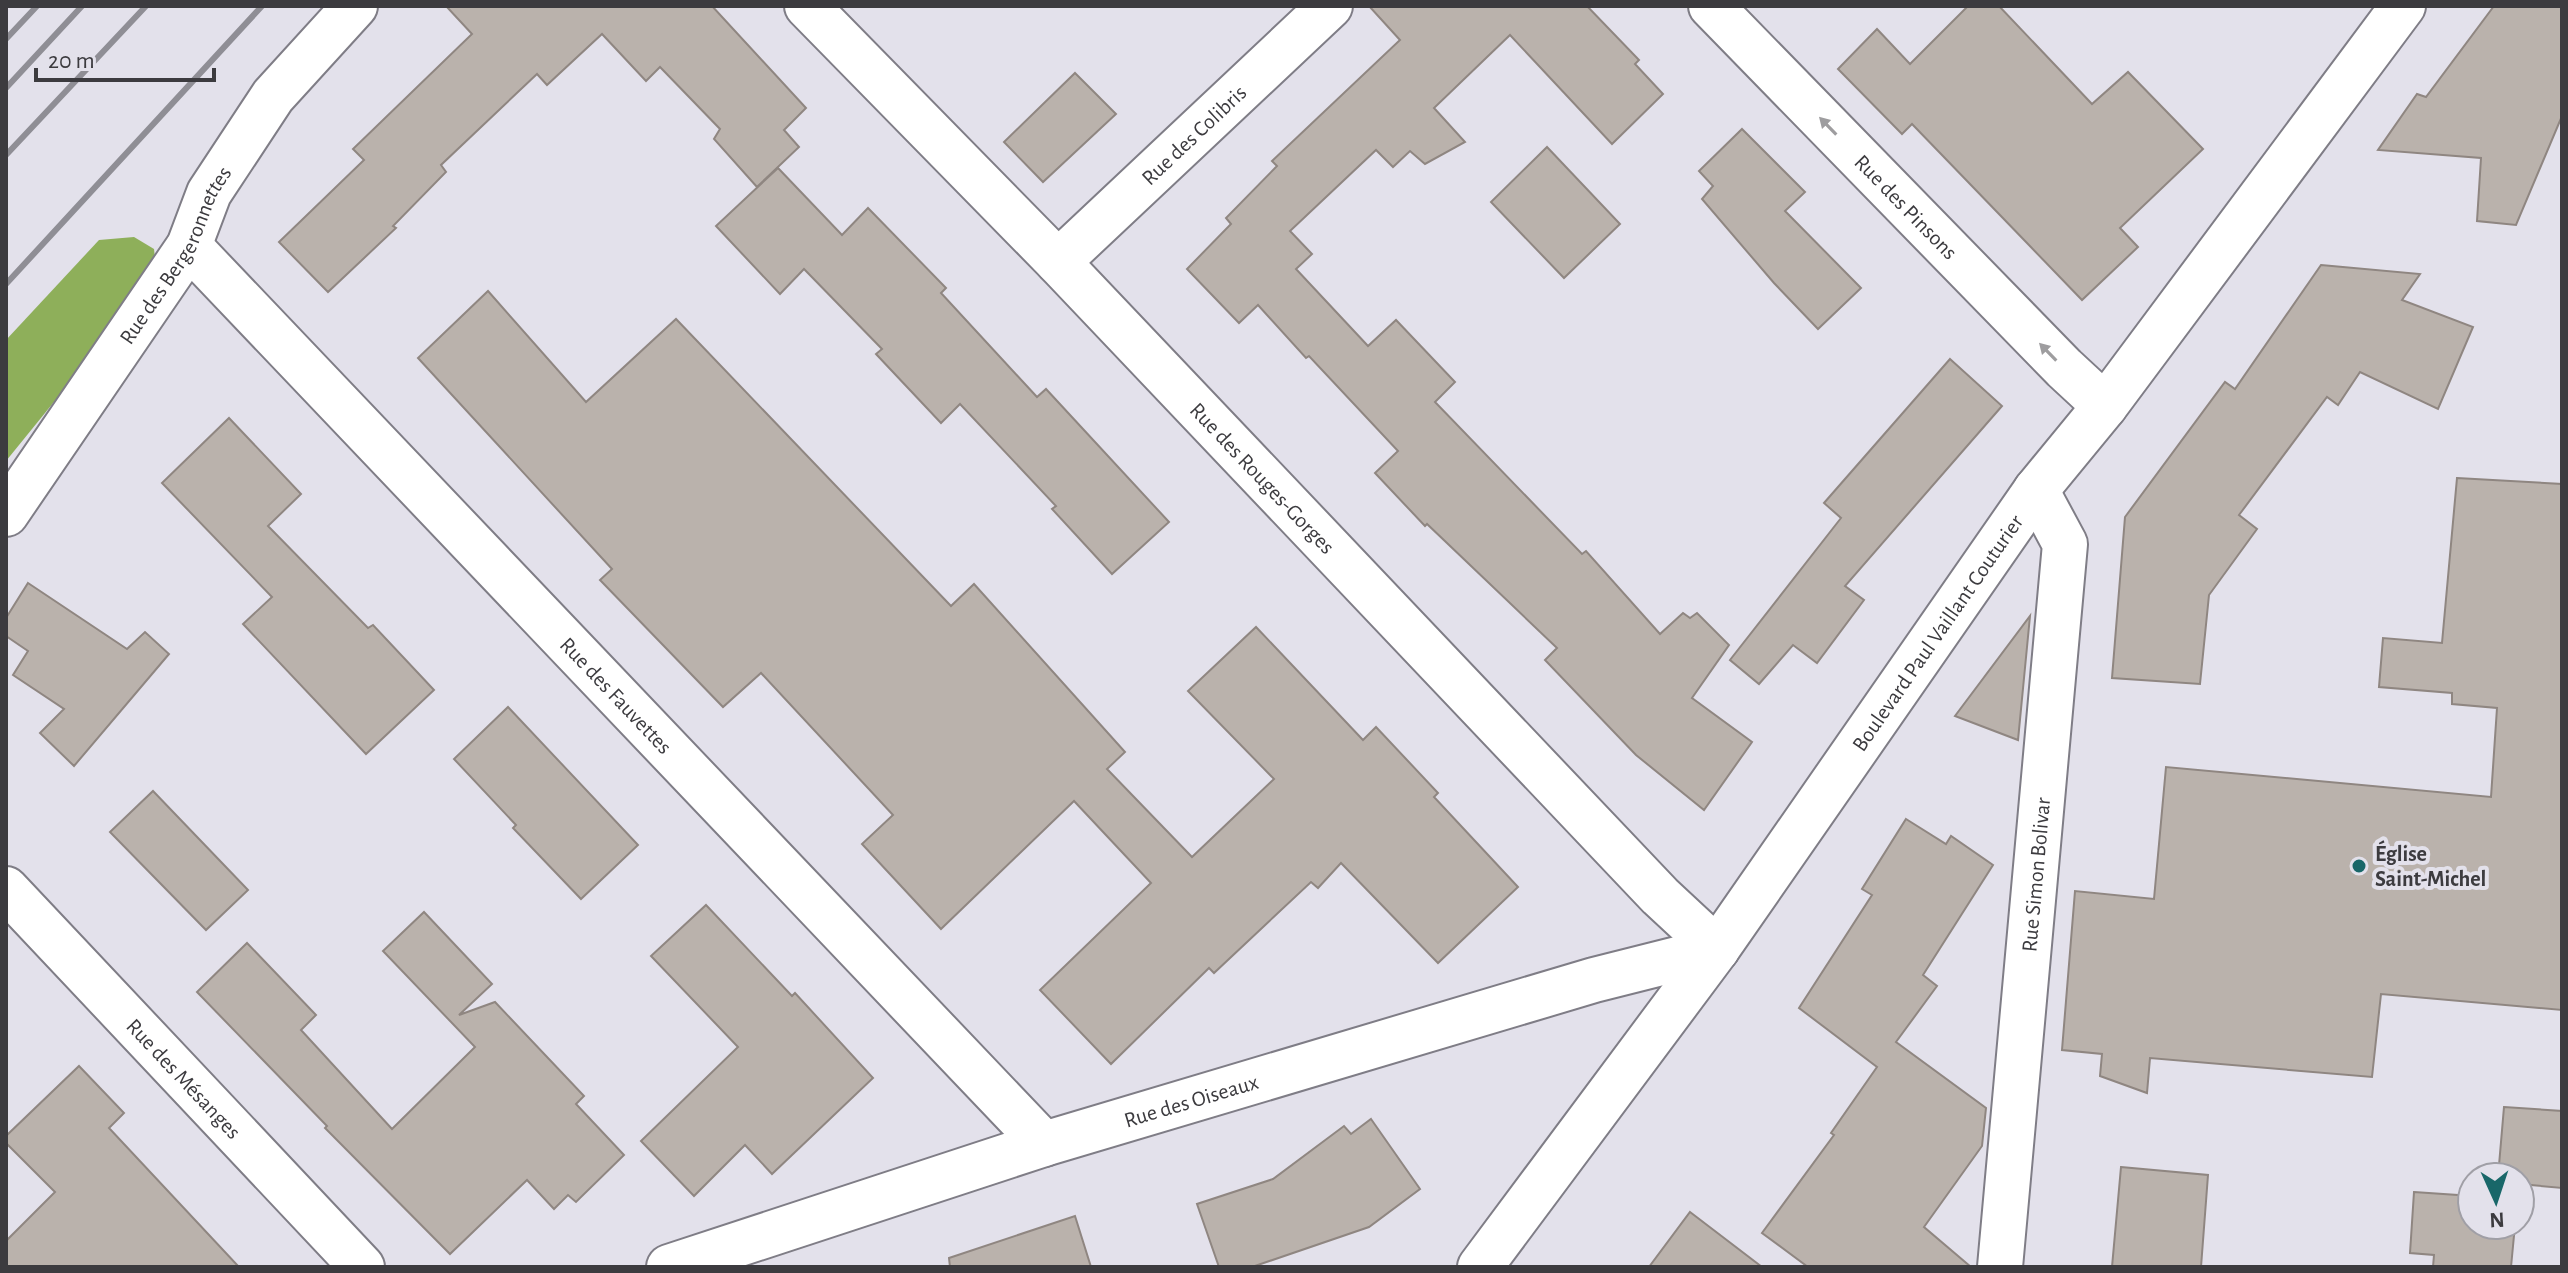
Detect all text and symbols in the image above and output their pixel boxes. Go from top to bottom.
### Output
scale bar [36,32,214,82]
text: 20 m [48,49,95,73]
street label: Rue des Colibris [1138,81,1251,189]
one-way arrow [1819,117,1837,136]
street label: Rue des Pinsons [1850,151,1961,264]
street label: Rue des Bergeronnettes [116,162,236,348]
one-way arrow [2040,343,2058,362]
street label: Rue des Rouges-Gorges [1186,399,1339,558]
street label: Boulevard Paul Vaillant Couturier [1848,511,2027,755]
street label: Rue des Fauvettes [556,633,676,758]
street label: Rue Simon Bolivar [2018,797,2054,953]
place label: Église Saint-Michel [2375,840,2486,890]
marker: Église Saint-Michel [2350,857,2368,875]
street label: Rue des Mésanges [122,1015,245,1143]
street label: Rue des Oiseaux [1122,1071,1261,1132]
north arrow [2456,1161,2536,1241]
text: N [2489,1209,2505,1231]

